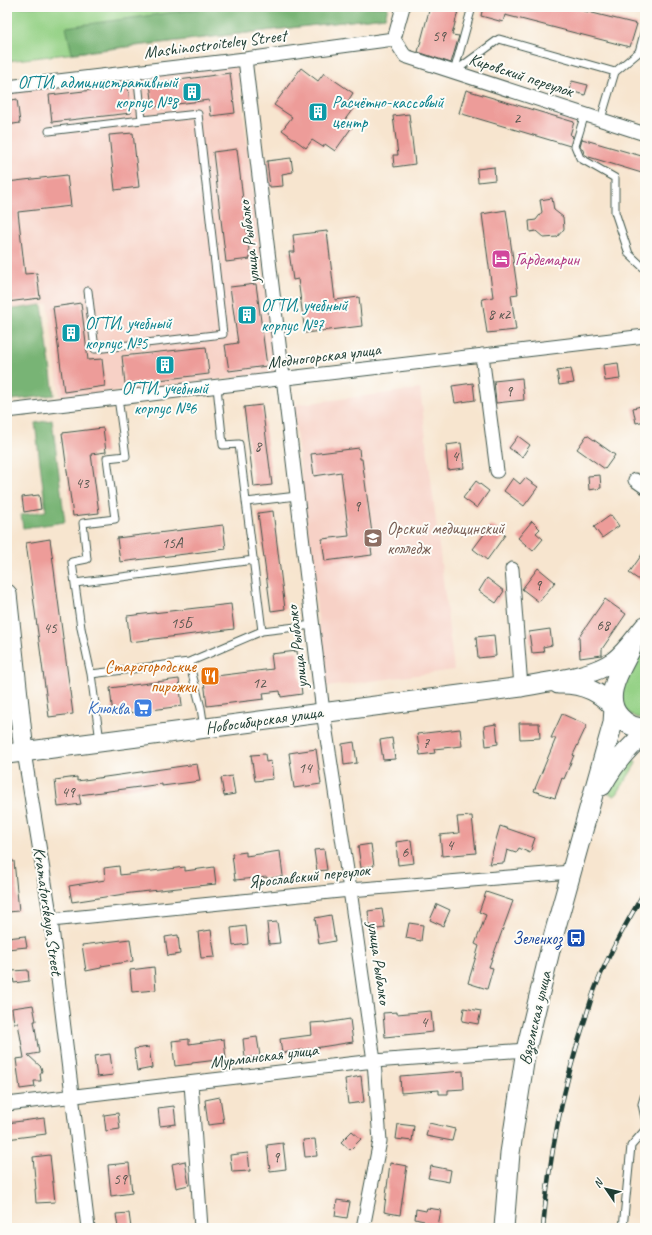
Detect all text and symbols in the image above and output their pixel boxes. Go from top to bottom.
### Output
street label: Mashinostroiteley Street [143,25,290,63]
house number: 59 [432,27,447,46]
street label: Кировский переулок [466,48,577,102]
place label: ОГТИ, административный корпус №8 [18,72,180,113]
building icon: ОГТИ, административный корпус №8 [181,81,203,103]
place label: Расчётно-кассовый центр [332,92,444,133]
building icon: Расчётно-кассовый центр [307,101,329,123]
house number: 2 [514,109,522,128]
street label: улица Рыбалко [233,197,265,286]
hotel icon: Гардемарин [490,248,512,270]
place label: Гардемарин [515,249,580,270]
place label: ОГТИ, учебный корпус №7 [261,295,348,336]
building icon: ОГТИ, учебный корпус №7 [236,304,258,326]
house number: 8 к2 [488,305,512,324]
place label: ОГТИ, учебный корпус №5 [85,313,172,354]
building icon: ОГТИ, учебный корпус №5 [60,322,82,344]
street label: Медногорская улица [266,339,383,373]
building icon: ОГТИ, учебный корпус №6 [154,354,176,376]
place label: ОГТИ, учебный корпус №6 [122,378,209,419]
house number: 9 [506,382,514,401]
house number: 8 [255,437,263,456]
house number: 4 [452,447,460,466]
house number: 43 [75,474,90,493]
house number: 9 [354,497,362,516]
place label: Орский медицинский колледж [387,518,505,559]
school or university icon: Орский медицинский колледж [362,527,384,549]
house number: 15А [161,534,184,553]
house number: 9 [535,576,543,595]
street label: улица Рыбалко [281,602,313,691]
house number: 15Б [170,614,194,633]
house number: 68 [596,616,611,635]
house number: 45 [43,619,58,638]
place label: Старогородские пирожки [105,656,198,697]
restaurant icon: Старогородские пирожки [199,665,221,687]
house number: 12 [252,674,267,693]
supermarket icon: Клюква [132,697,154,719]
place label: Клюква [87,698,130,719]
street label: Новосибирская улица [204,701,326,739]
house number: 7 [423,734,431,753]
house number: 14 [298,759,313,778]
house number: 49 [61,783,76,802]
house number: 4 [447,836,455,855]
house number: 6 [402,843,410,862]
street label: Kramatorskaya Street [29,845,68,979]
street label: Ярославский переулок [247,859,372,893]
street label: улица Рыбалко [363,919,395,1008]
bus stop icon: Зеленхоз [565,927,587,949]
place label: Зеленхоз [513,928,563,950]
street label: Вяземская улица [514,968,557,1067]
house number: 4 [421,1013,429,1032]
street label: Мурманская улица [209,1039,321,1073]
house number: 9 [273,1148,281,1167]
north arrow [586,1169,626,1209]
house number: 59 [113,1170,128,1189]
text: N [590,1175,607,1190]

